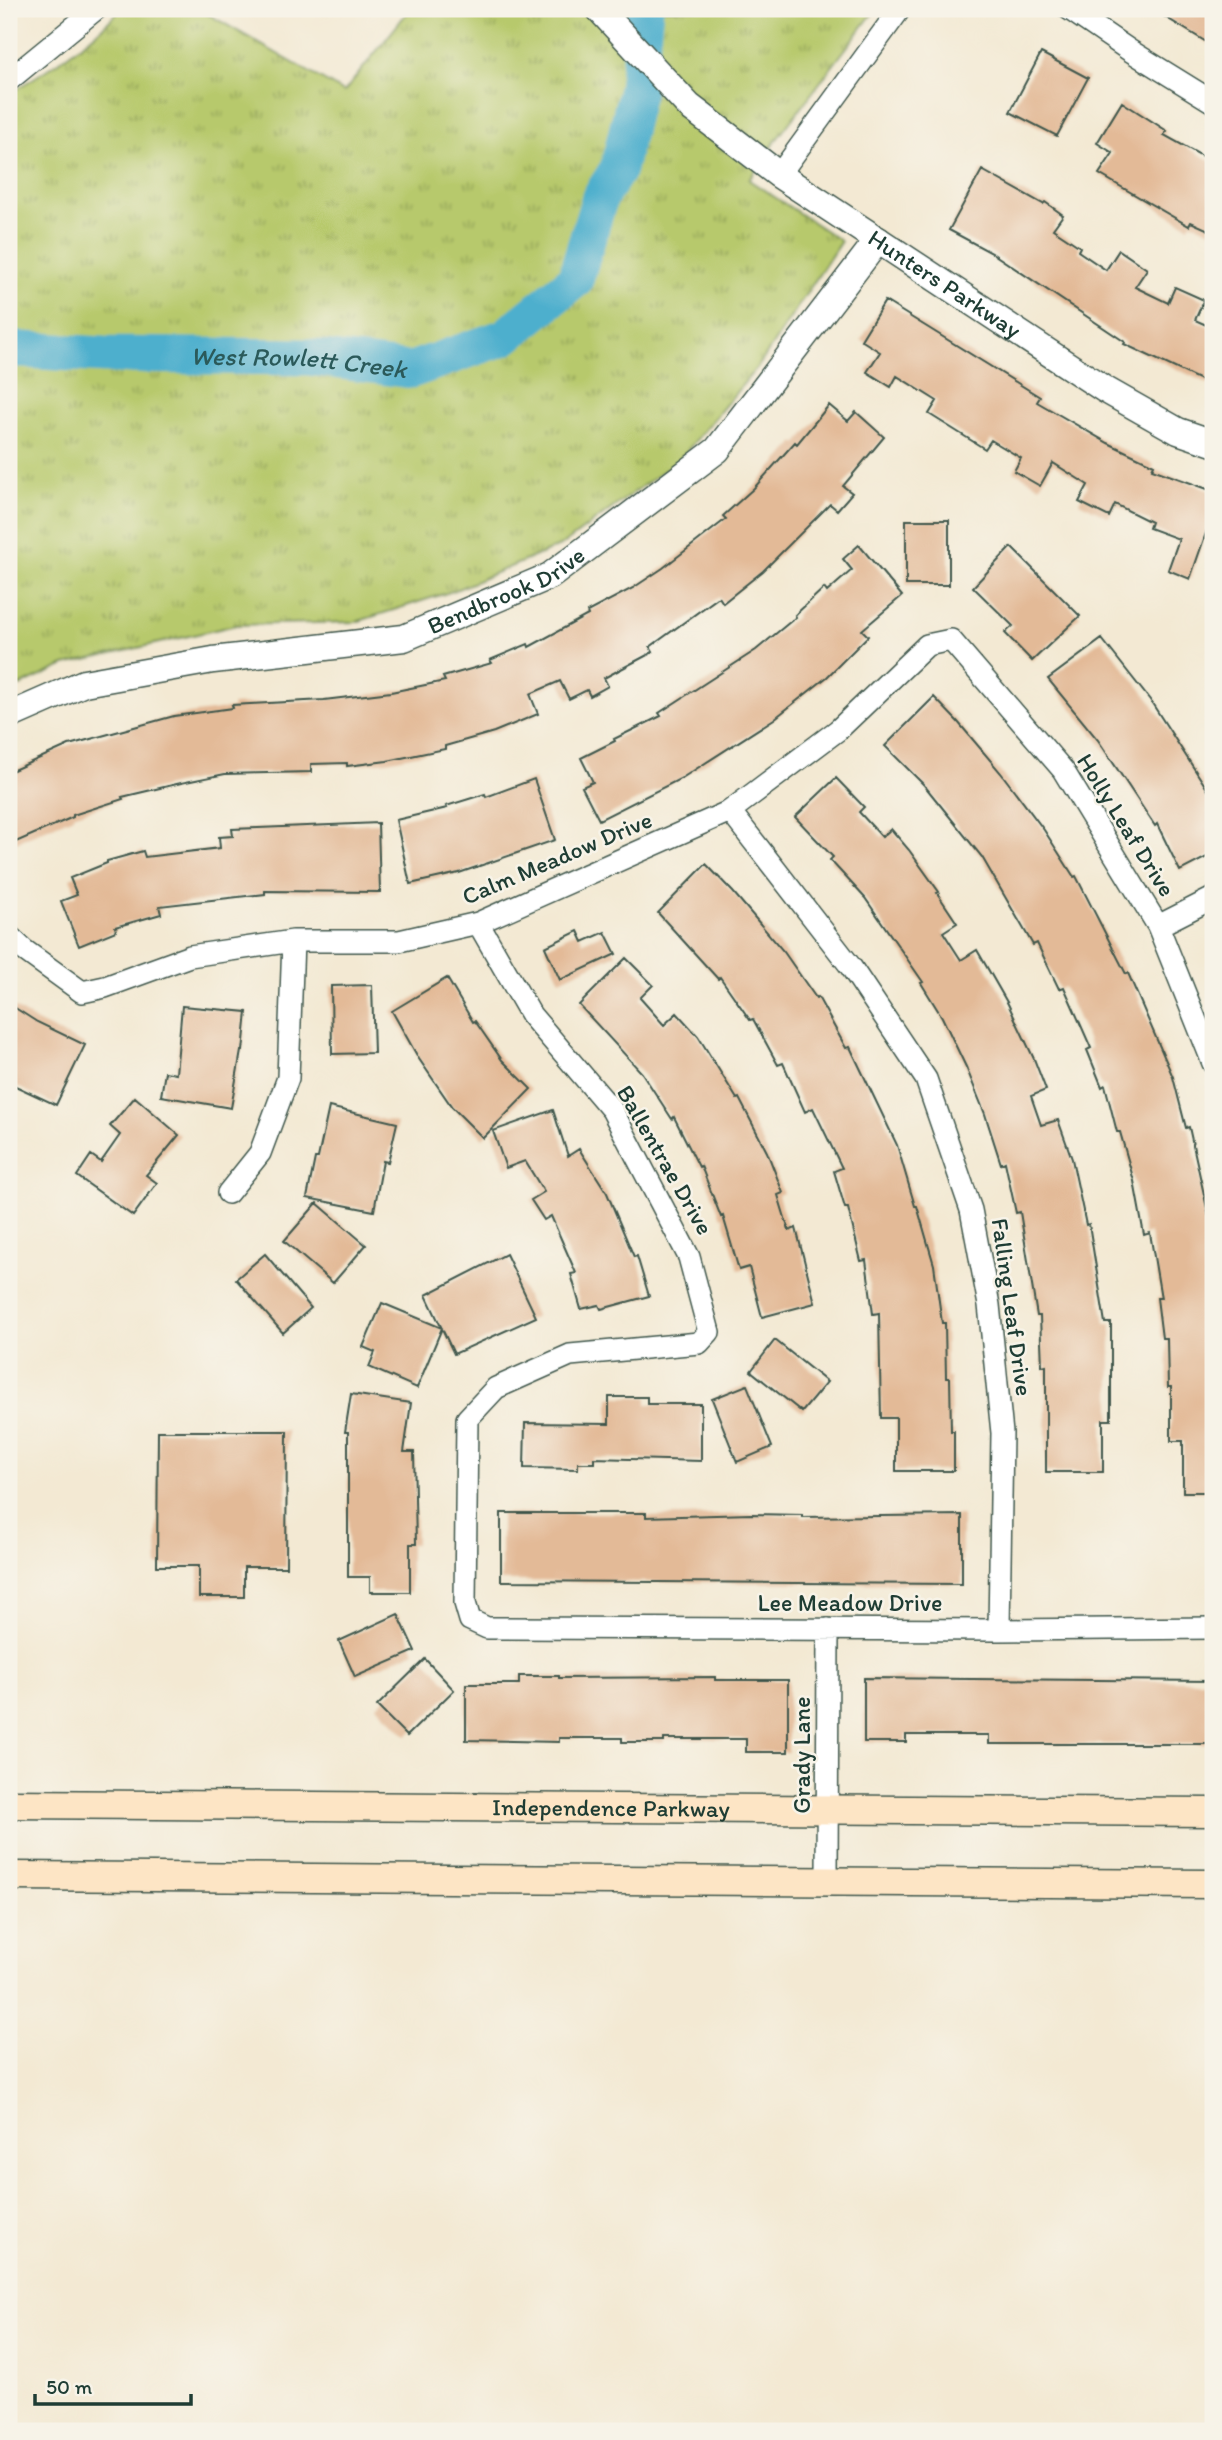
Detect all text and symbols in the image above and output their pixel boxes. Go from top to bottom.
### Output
street label: Hunters Parkway [863,223,1027,344]
water label: West Rowlett Creek [190,340,410,386]
street label: Bendbrook Drive [423,540,590,640]
street label: Holly Leaf Drive [1071,748,1182,902]
street label: Calm Meadow Drive [457,804,656,911]
street label: Ballentrae Drive [611,1080,720,1240]
street label: Falling Leaf Drive [986,1216,1039,1398]
street label: Lee Meadow Drive [757,1588,943,1617]
street label: Grady Lane [787,1696,816,1814]
street label: Independence Parkway [492,1792,730,1823]
scale bar [35,2363,191,2407]
text: 50 m [46,2374,93,2399]

